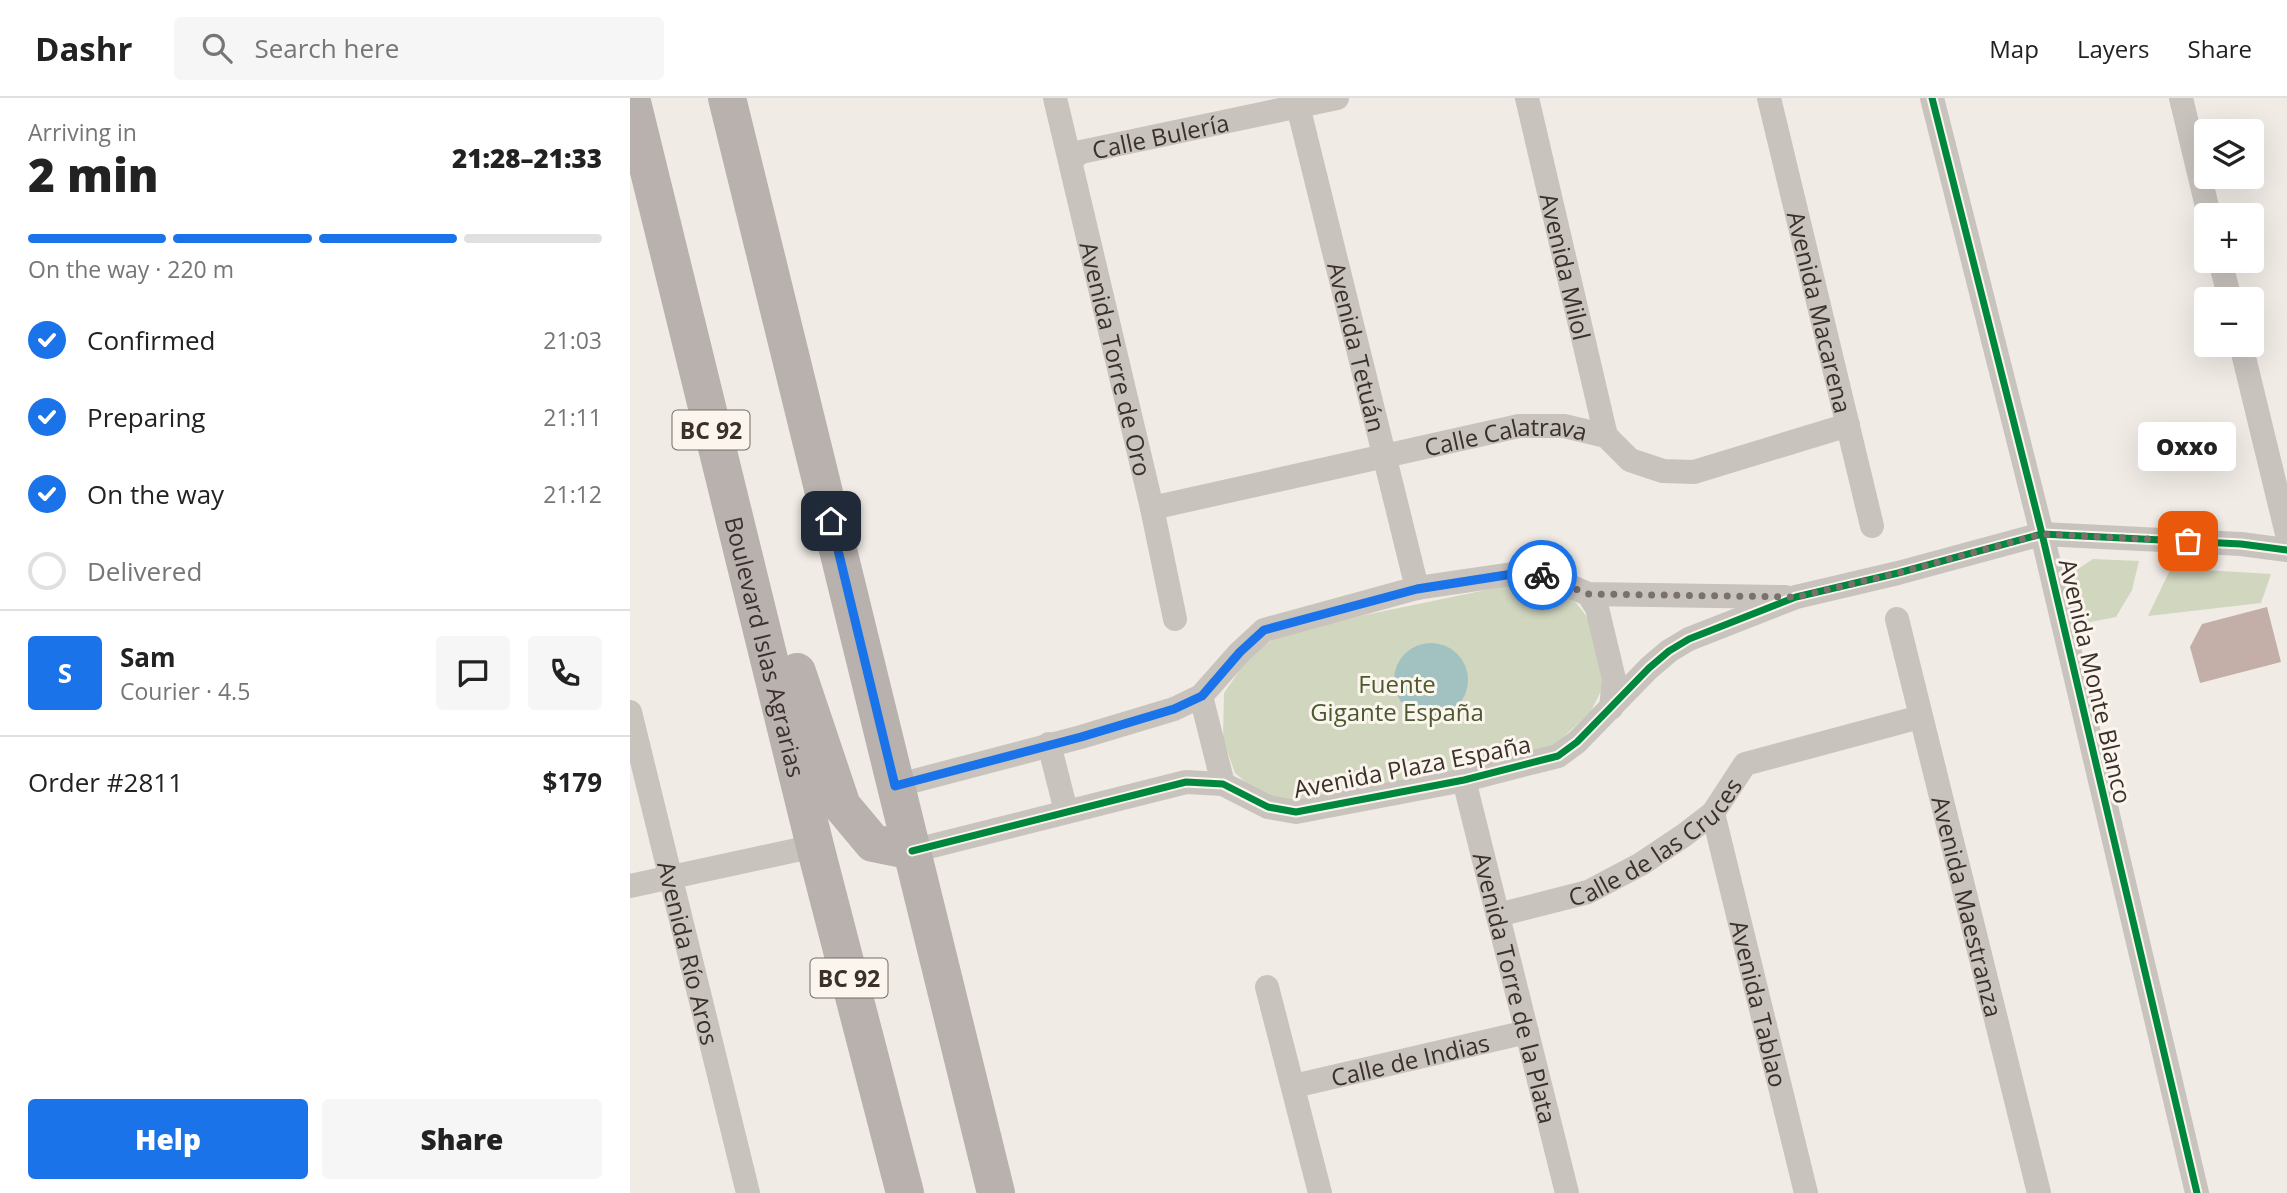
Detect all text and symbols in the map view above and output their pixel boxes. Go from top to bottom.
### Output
search box [174,17,664,80]
text: Dashr [35,26,132,71]
icon: search [198,29,236,67]
text: Search here [254,30,399,66]
text: Map [1989,32,2039,65]
text: Layers [2077,32,2150,65]
text: Share [2188,32,2252,65]
street label: Calle Bulería [1089,105,1232,166]
text: Arriving in [28,116,137,148]
map controls [2194,119,2264,357]
button: layers [2194,119,2264,189]
text: 21:28–21:33 [452,140,602,176]
text: 2 min [28,143,159,205]
street label: Avenida Milol [1533,190,1600,343]
button: + [2194,203,2264,273]
street label: Avenida Macarena [1780,207,1861,416]
street label: Avenida Torre de Oro [1073,238,1160,479]
text: On the way · 220 m [28,253,234,285]
street label: Avenida Tetuán [1321,258,1394,435]
button: − [2194,287,2264,357]
icon: check [28,321,66,359]
text: Confirmed [87,322,215,358]
text: 21:03 [543,324,602,356]
icon: check [28,398,66,436]
text: Preparing [87,399,205,435]
text: 21:11 [543,401,602,433]
road number: BC 92 [672,410,749,450]
street label: Calle Calatrava [1421,410,1591,463]
callout: Oxxo [2139,422,2237,471]
text: Oxxo [2156,430,2218,462]
icon: check [28,475,66,513]
text: On the way [87,476,224,512]
text: 21:12 [543,478,602,510]
pin [801,491,861,551]
icon: home [812,502,850,540]
pin [2158,511,2218,571]
street label: Boulevard Islas Agrarias [718,513,814,780]
icon: bag [2169,522,2207,560]
courier [1507,540,1577,610]
text: Delivered [87,553,202,589]
street label: Avenida Monte Blanco [2052,555,2140,807]
icon: bike [1523,556,1561,594]
button: chat [436,636,510,710]
button: phone [528,636,602,710]
text: Sam [120,639,176,675]
text: S [58,655,72,691]
park label: Fuente Gigante España [1310,667,1484,728]
text: Courier · 4.5 [120,675,250,707]
street label: Avenida Plaza España [1290,727,1534,805]
text: Order #2811 [28,764,183,800]
text: $179 [543,764,602,800]
street label: Calle de las Cruces [1565,771,1749,913]
street label: Avenida Maestranza [1925,792,2011,1020]
street label: Avenida Torre de la Plata [1466,849,1565,1127]
street label: Avenida Río Aros [651,858,728,1048]
street label: Avenida Tablao [1723,917,1796,1090]
road number: BC 92 [810,958,888,998]
street label: Calle de Indias [1327,1025,1492,1093]
button: Help [28,1099,308,1179]
button: Share [322,1099,602,1179]

